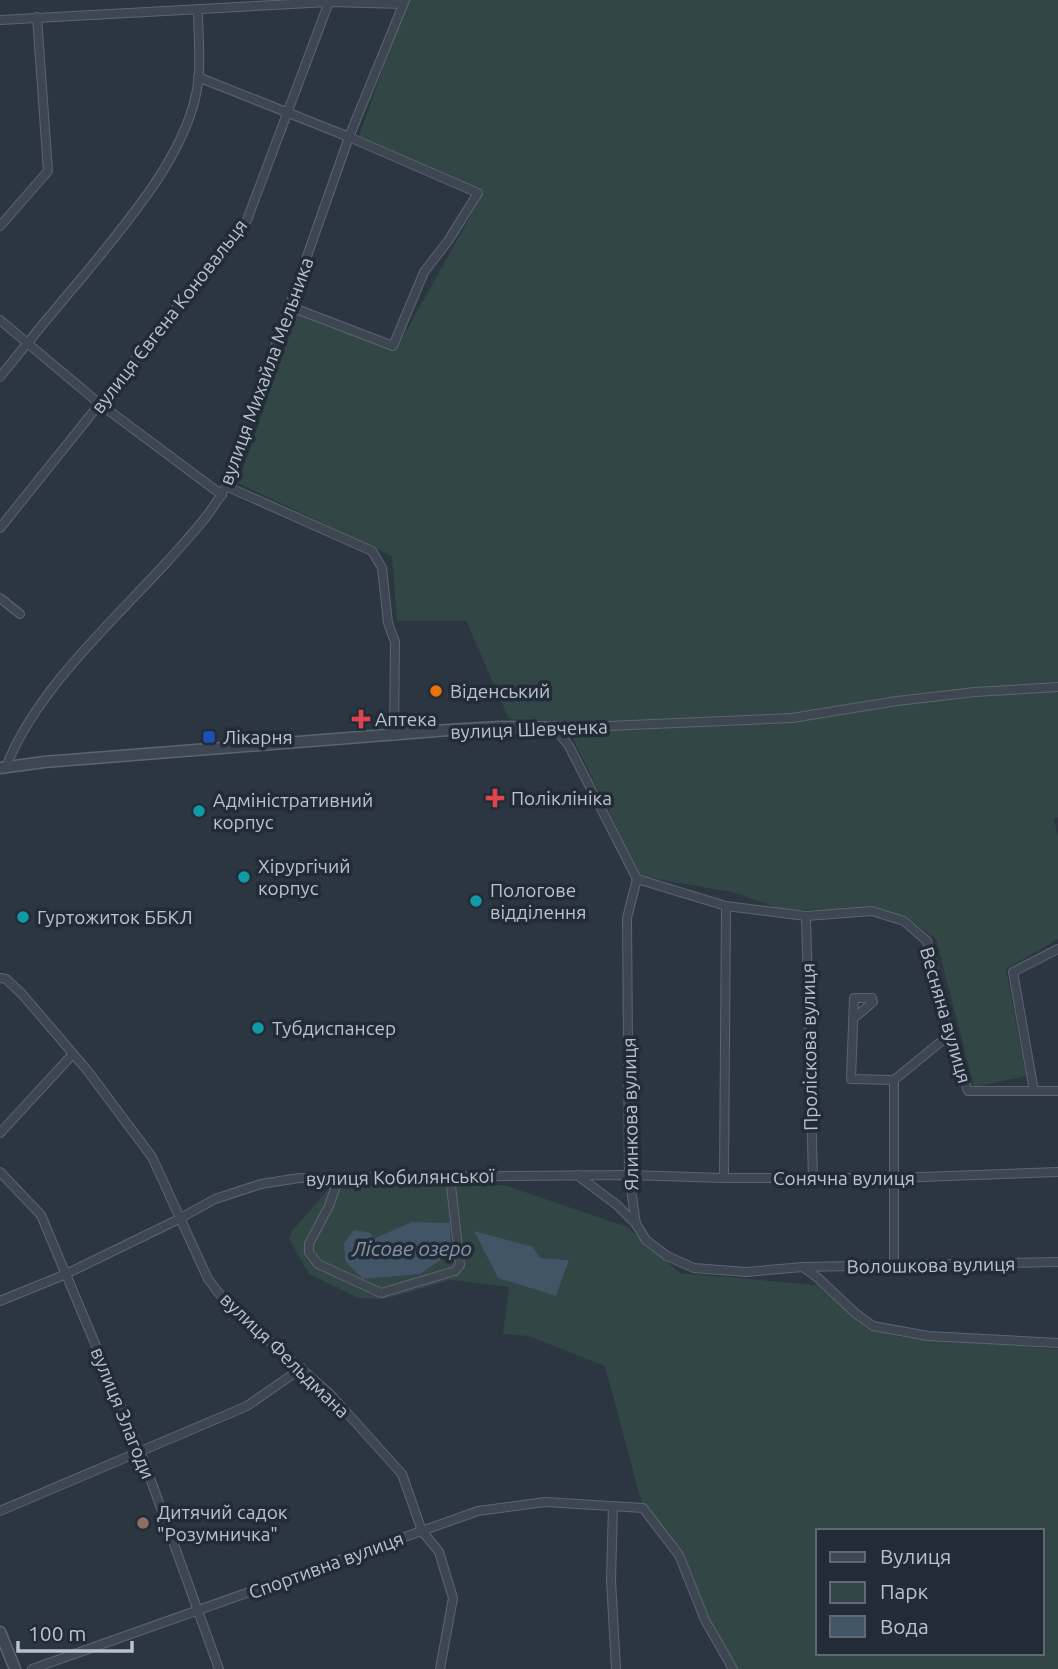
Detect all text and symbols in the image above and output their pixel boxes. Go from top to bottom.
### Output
street label: вулиця Євгена Коновальця [86,215,252,417]
street label: вулиця Михайла Мельника [214,254,318,488]
place label: Віденський [450,680,550,702]
marker: Віденський [428,683,444,699]
place label: Аптека [375,708,437,730]
marker: Аптека [353,711,369,727]
street label: вулиця Шевченка [450,715,608,743]
place label: Лікарня [223,726,293,748]
marker: Лікарня [201,729,217,745]
place label: Поліклініка [511,787,612,809]
marker: Поліклініка [485,788,505,808]
place label: Адміністративний корпус [213,789,373,833]
marker: Адміністративний корпус [191,803,207,819]
place label: Хірургічий корпус [258,855,350,899]
marker: Хірургічий корпус [236,869,252,885]
place label: Пологове відділення [490,879,586,923]
marker: Пологове відділення [468,893,484,909]
place label: Гуртожиток ББКЛ [37,906,193,928]
marker: Гуртожиток ББКЛ [15,909,31,925]
street label: Весняна вулиця [916,944,976,1086]
street label: Проліскова вулиця [797,963,821,1131]
place label: Тубдиспансер [272,1017,396,1039]
marker: Тубдиспансер [250,1020,266,1036]
street label: Ялинкова вулиця [618,1037,642,1191]
street label: вулиця Кобилянської [306,1164,495,1190]
street label: Сонячна вулиця [773,1167,915,1189]
water label: Лісове озеро [351,1236,472,1260]
street label: Волошкова вулиця [846,1253,1016,1277]
street label: вулиця Фельдмана [216,1288,354,1422]
street label: вулиця Злагоди [87,1344,159,1482]
place label: Дитячий садок "Розумничка" [157,1501,288,1545]
marker: Дитячий садок "Розумничка" [135,1515,151,1531]
street label: Спортивна вулиця [246,1527,406,1603]
legend [816,1529,1044,1655]
text: Вулиця [880,1544,951,1568]
text: Парк [880,1579,929,1603]
scale bar [18,1610,131,1654]
text: Вода [880,1614,929,1638]
text: 100 m [28,1621,86,1645]

